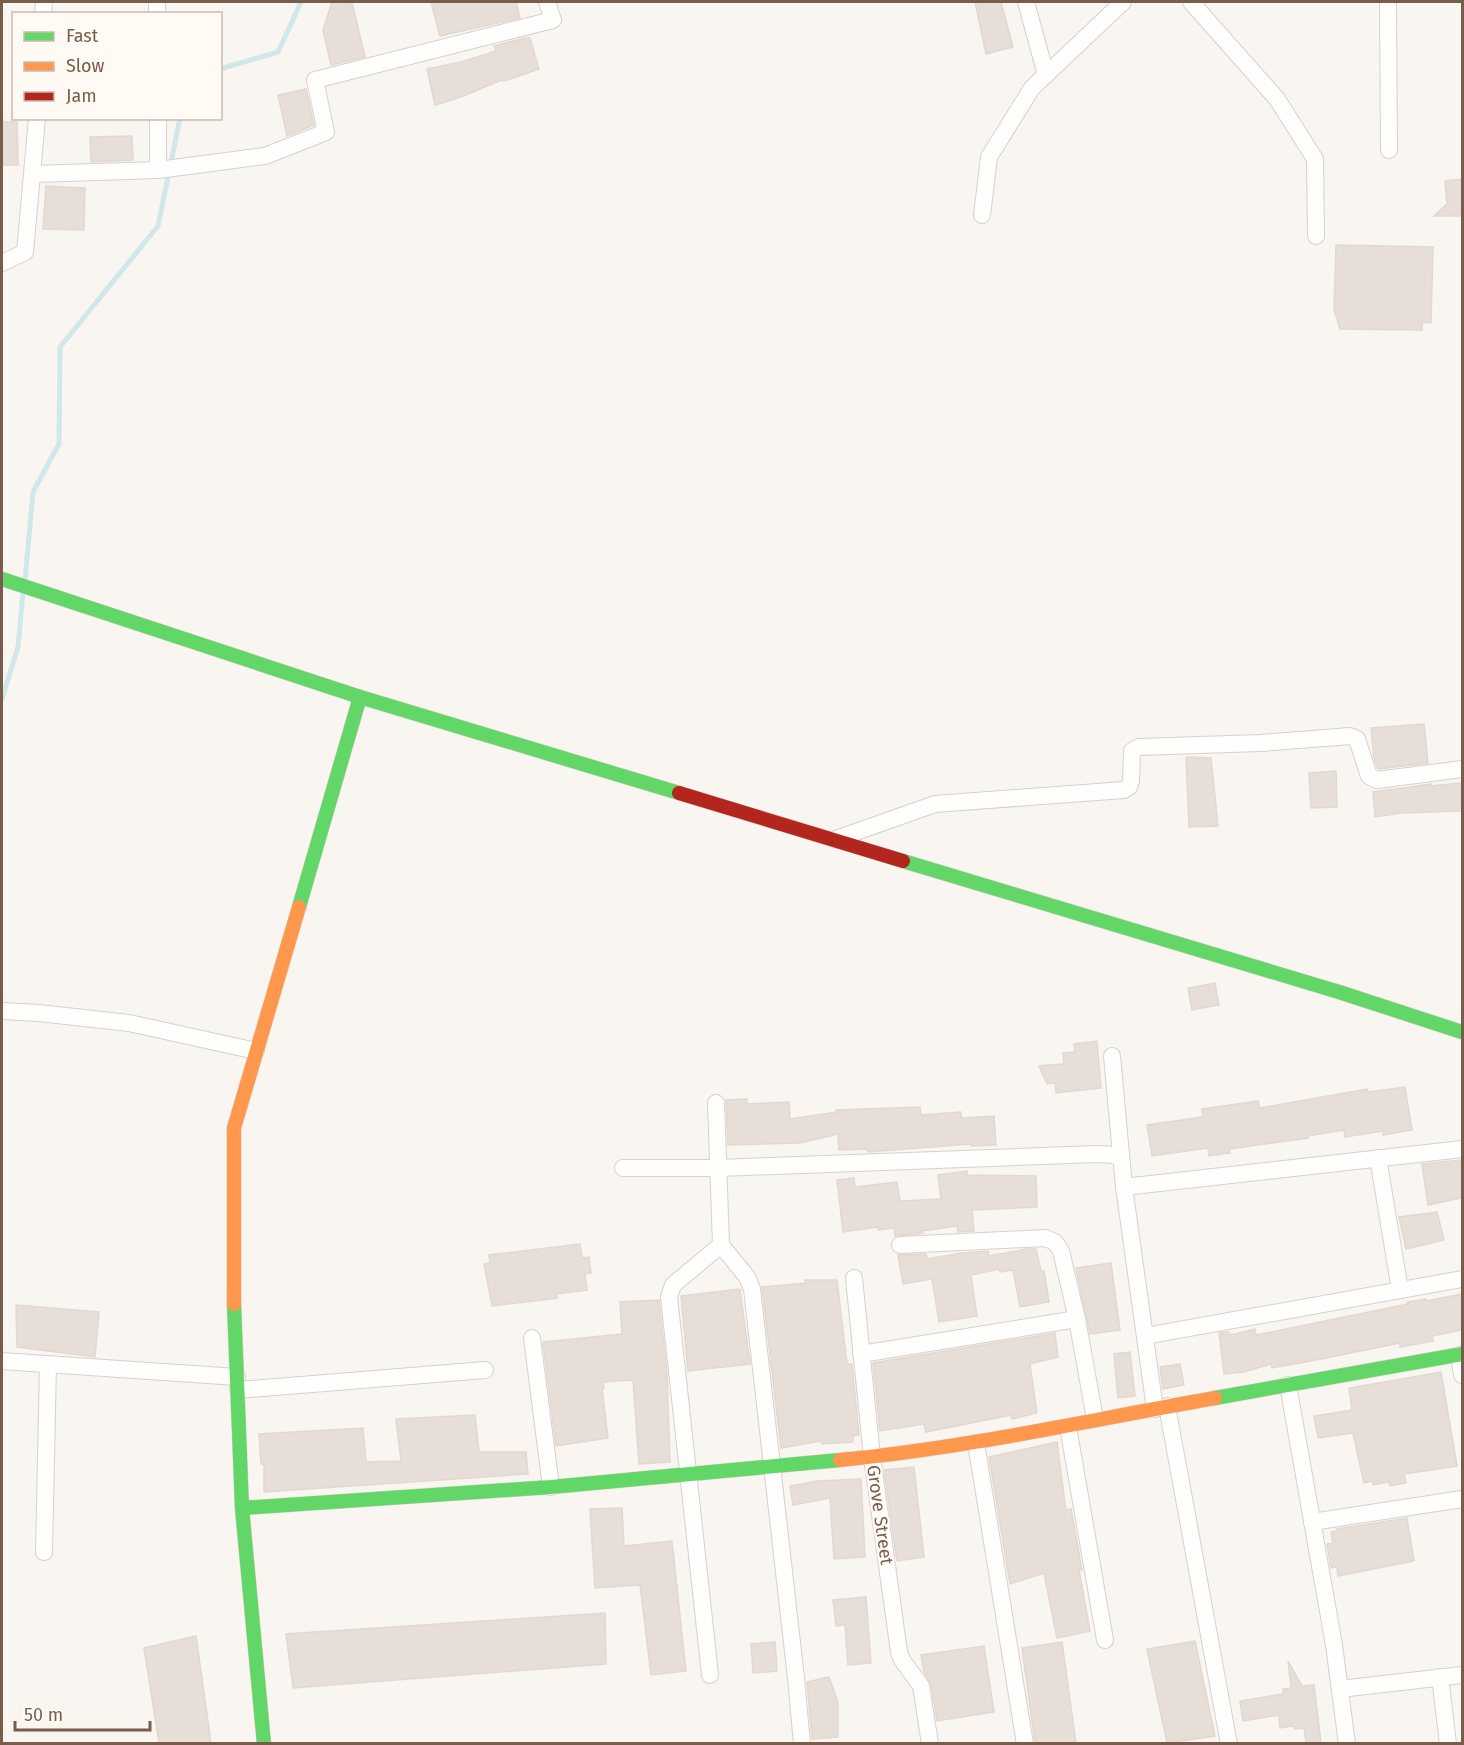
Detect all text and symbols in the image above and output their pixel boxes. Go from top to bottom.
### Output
legend [12,12,222,120]
text: Fast [66,25,99,47]
text: Slow [66,55,105,77]
text: Jam [66,85,97,107]
street label: Grove Street [862,1464,898,1567]
scale bar [15,1694,150,1732]
text: 50 m [24,1704,63,1726]

